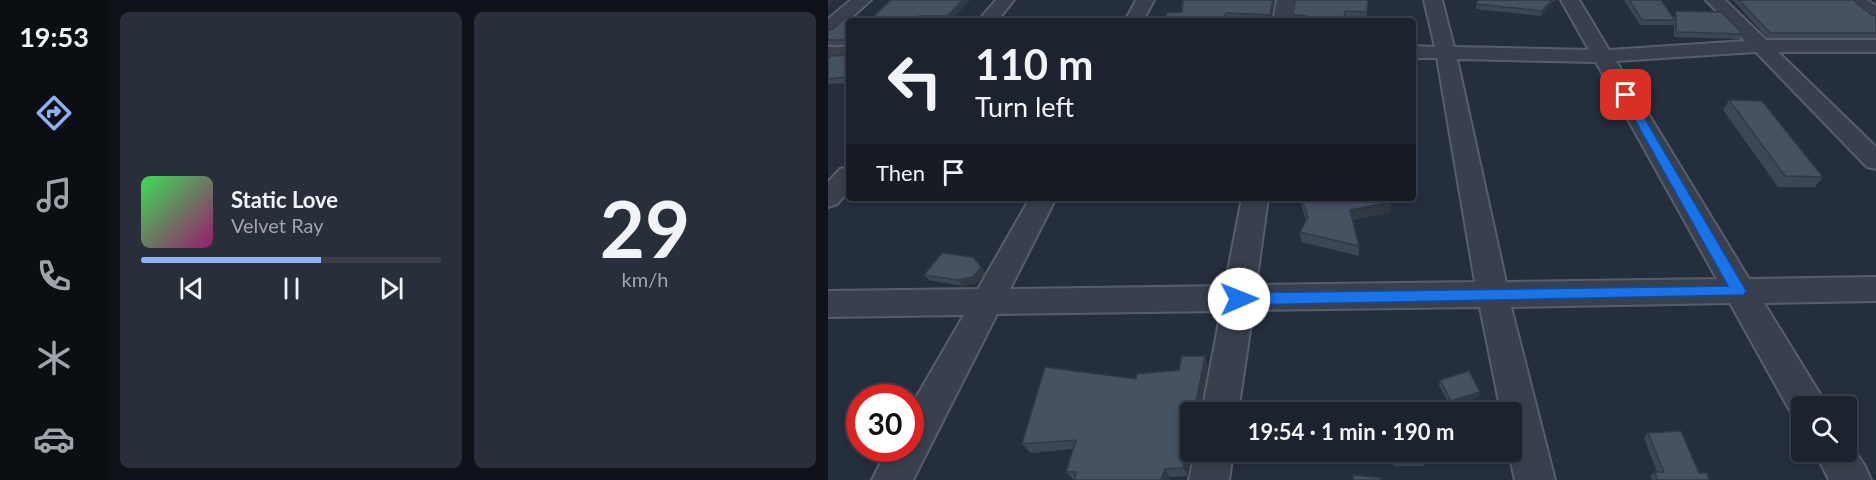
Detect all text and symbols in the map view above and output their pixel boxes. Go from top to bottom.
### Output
text: 19:53 [19,20,89,53]
text: 110 m [975,39,1093,89]
icon: left [876,42,954,120]
pin [1600,69,1651,120]
icon: arrive [1609,78,1642,111]
text: Turn left [975,90,1074,123]
icon: directions [33,92,75,134]
icon: arrive [937,156,970,189]
text: Then [876,159,925,186]
icon: music [33,174,75,216]
text: 29 [600,181,690,275]
text: Static Love [231,186,338,213]
text: Velvet Ray [231,213,324,237]
icon: phone [33,255,75,297]
text: km/h [622,267,668,291]
position arrow [1207,267,1271,331]
icon: previous [175,272,208,305]
icon: pause [275,272,308,305]
icon: next [375,272,408,305]
icon: climate [33,337,75,379]
speed limit sign: 30 [846,384,924,462]
map controls [1791,396,1857,462]
button: search [1791,396,1857,462]
icon: car [33,418,75,460]
text: 19:54 · 1 min · 190 m [1248,418,1454,445]

